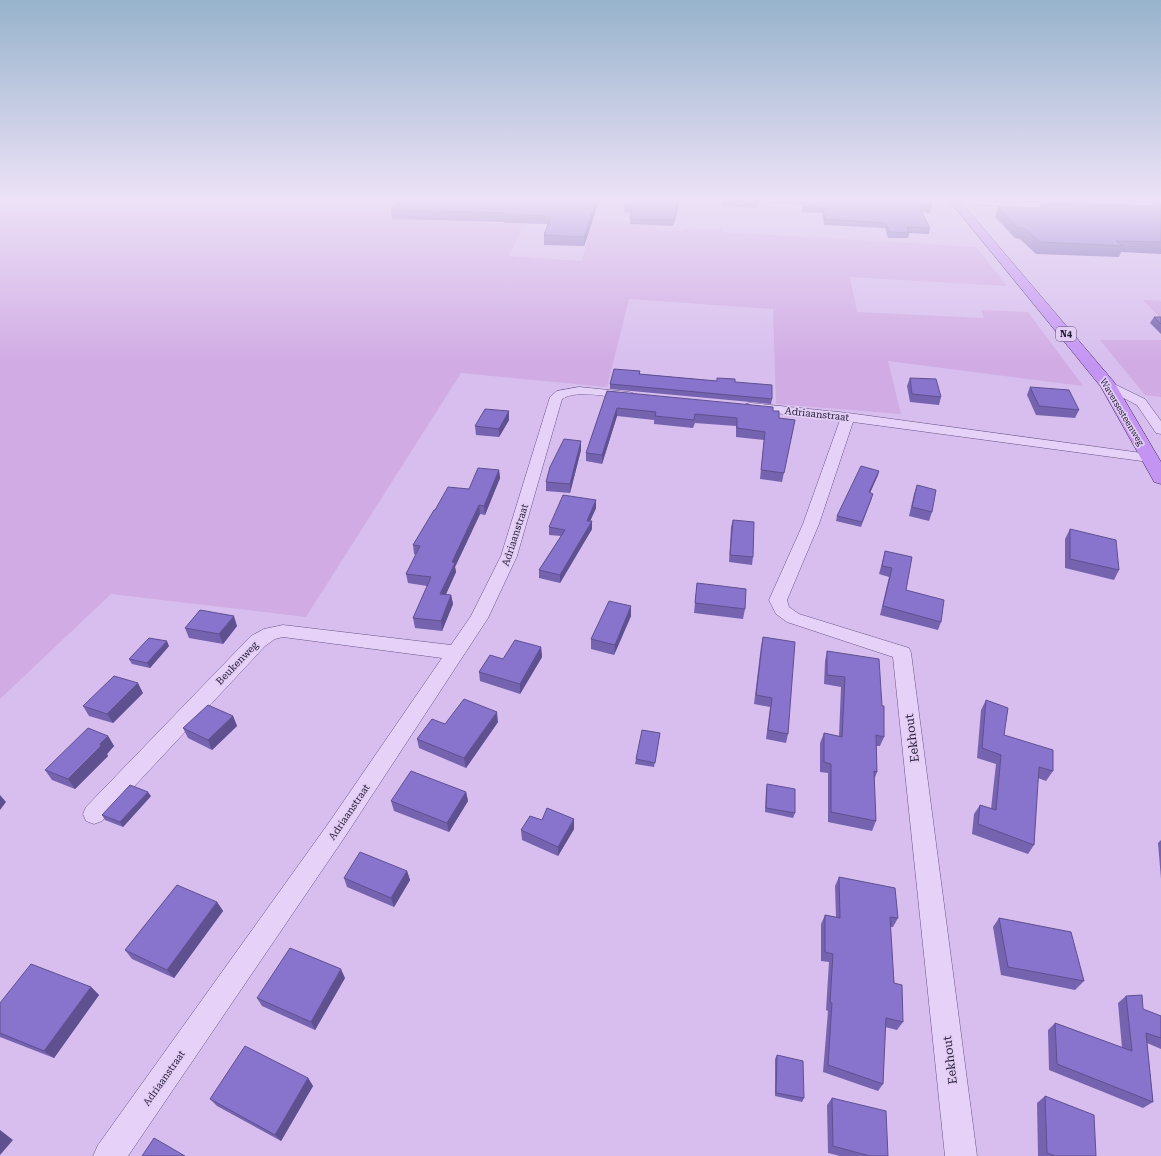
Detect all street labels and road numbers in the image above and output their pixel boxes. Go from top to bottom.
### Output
road number: N4 [1056,327,1076,341]
street label: Waversesteenweg [1098,377,1146,448]
street label: Adriaanstraat [784,405,850,423]
street label: Adriaanstraat [500,502,530,567]
street label: Beukenweg [214,639,260,687]
street label: Eekhout [902,713,922,763]
street label: Adriaanstraat [326,782,372,842]
street label: Eekhout [940,1035,960,1085]
street label: Adriaanstraat [141,1048,187,1108]

